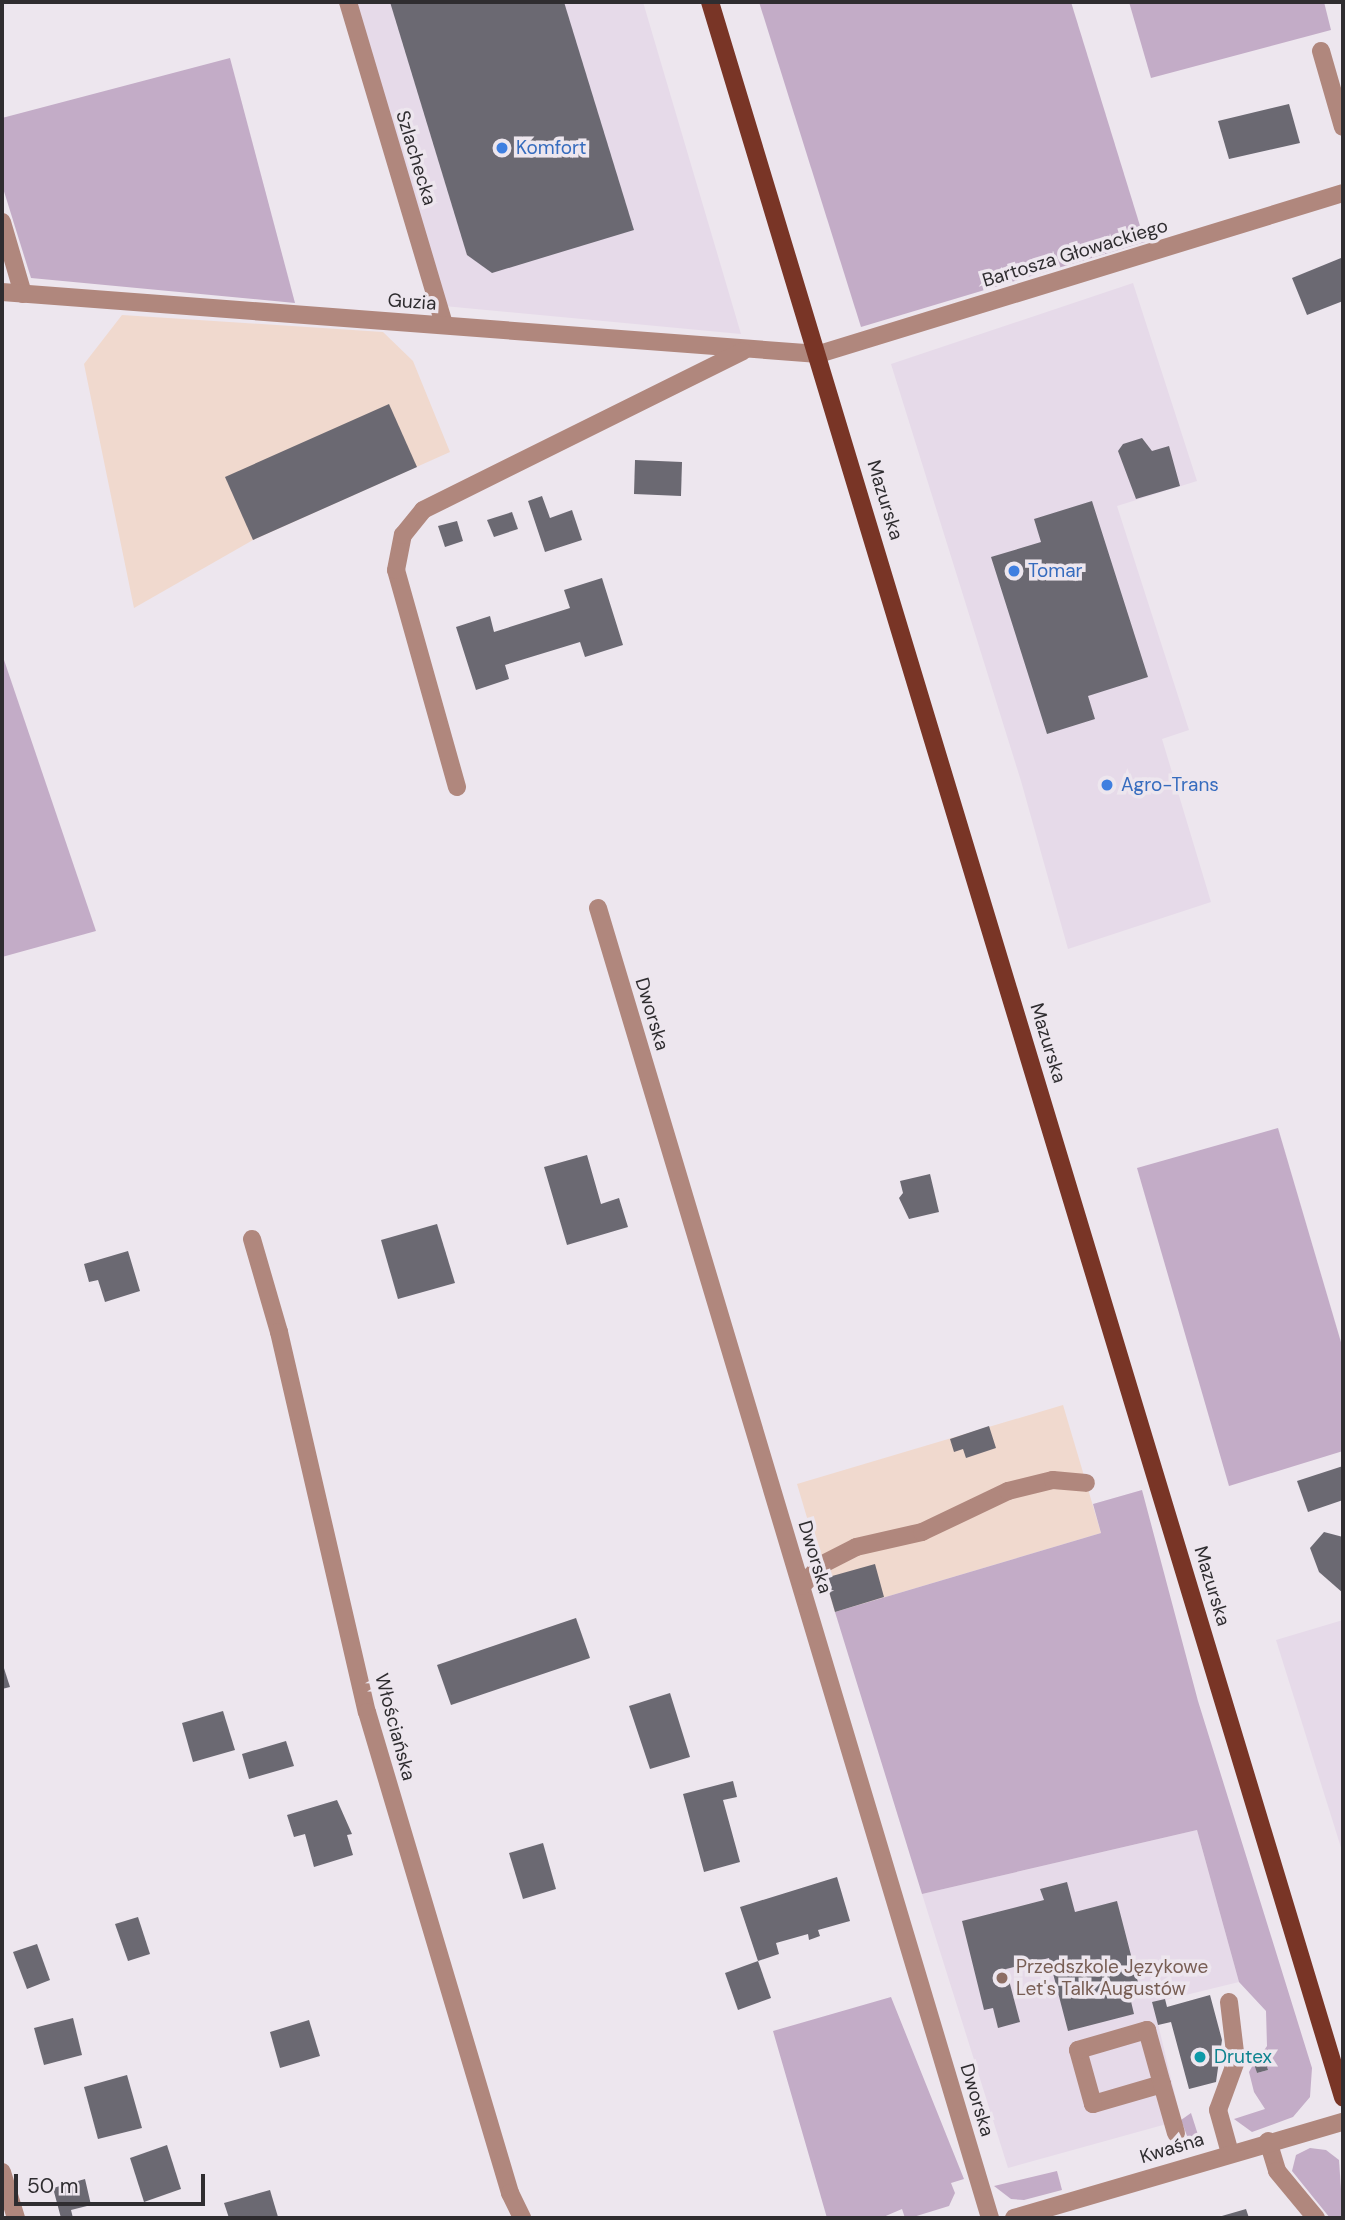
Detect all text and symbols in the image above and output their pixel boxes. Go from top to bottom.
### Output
street label: Szlachecka [391,108,441,208]
place label: Komfort [516,137,586,159]
marker: Komfort [494,140,510,156]
street label: Bartosza Głowackiego [980,214,1170,292]
street label: Guzia [387,289,437,315]
street label: Mazurska [862,457,908,543]
place label: Tomar [1028,560,1083,582]
marker: Tomar [1006,563,1022,579]
place label: Agro-Trans [1121,774,1219,796]
marker: Agro-Trans [1099,777,1115,793]
street label: Dworska [630,975,674,1053]
street label: Mazurska [1025,1000,1071,1086]
street label: Dworska [793,1518,837,1596]
street label: Mazurska [1189,1543,1235,1629]
street label: Włościańska [370,1671,420,1783]
place label: Przedszkole Językowe Let's Talk Augustów [1016,1956,1208,2000]
marker: Przedszkole Językowe Let's Talk Augustów [994,1970,1010,1986]
place label: Drutex [1214,2046,1272,2068]
marker: Drutex [1192,2049,1208,2065]
street label: Dworska [955,2061,999,2139]
street label: Kwaśna [1137,2127,1207,2169]
scale bar [18,2160,208,2204]
text: 50 m [27,2172,78,2200]

